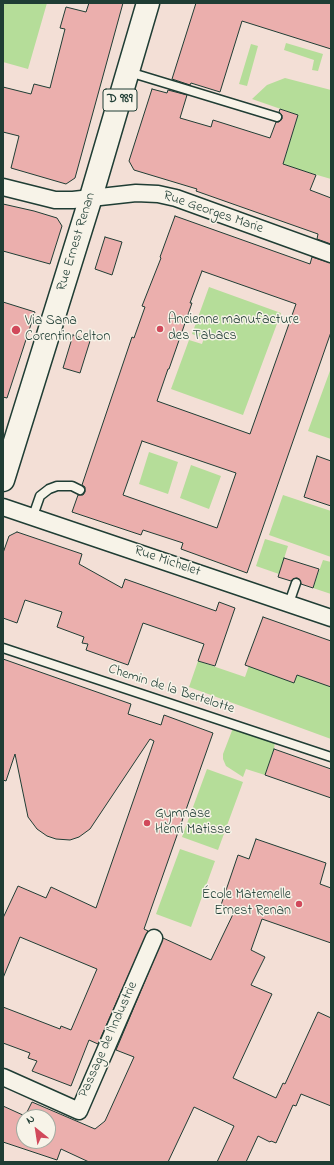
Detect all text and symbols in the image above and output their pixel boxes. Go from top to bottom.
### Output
road number: D 989 [103,89,137,111]
street label: Rue Georges Marie [161,188,265,238]
street label: Rue Ernest Renan [54,191,100,293]
place label: Ancienne manufacture des Tabacs [168,313,299,346]
place label: Via Sana Corentin Celton [25,314,110,346]
marker: Via Sana Corentin Celton [10,324,22,336]
marker: Ancienne manufacture des Tabacs [155,324,165,334]
street label: Rue Michelet [132,543,202,581]
street label: Chemin de la Bertelotte [106,662,236,718]
place label: Gymnase Henri Matisse [155,807,230,840]
marker: Gymnase Henri Matisse [142,818,152,828]
place label: École Maternelle Ernest Renan [202,888,291,920]
marker: École Maternelle Ernest Renan [294,899,304,909]
street label: Passage de l'Industrie [76,979,142,1101]
north arrow [16,1109,56,1149]
text: N [23,1111,38,1128]

